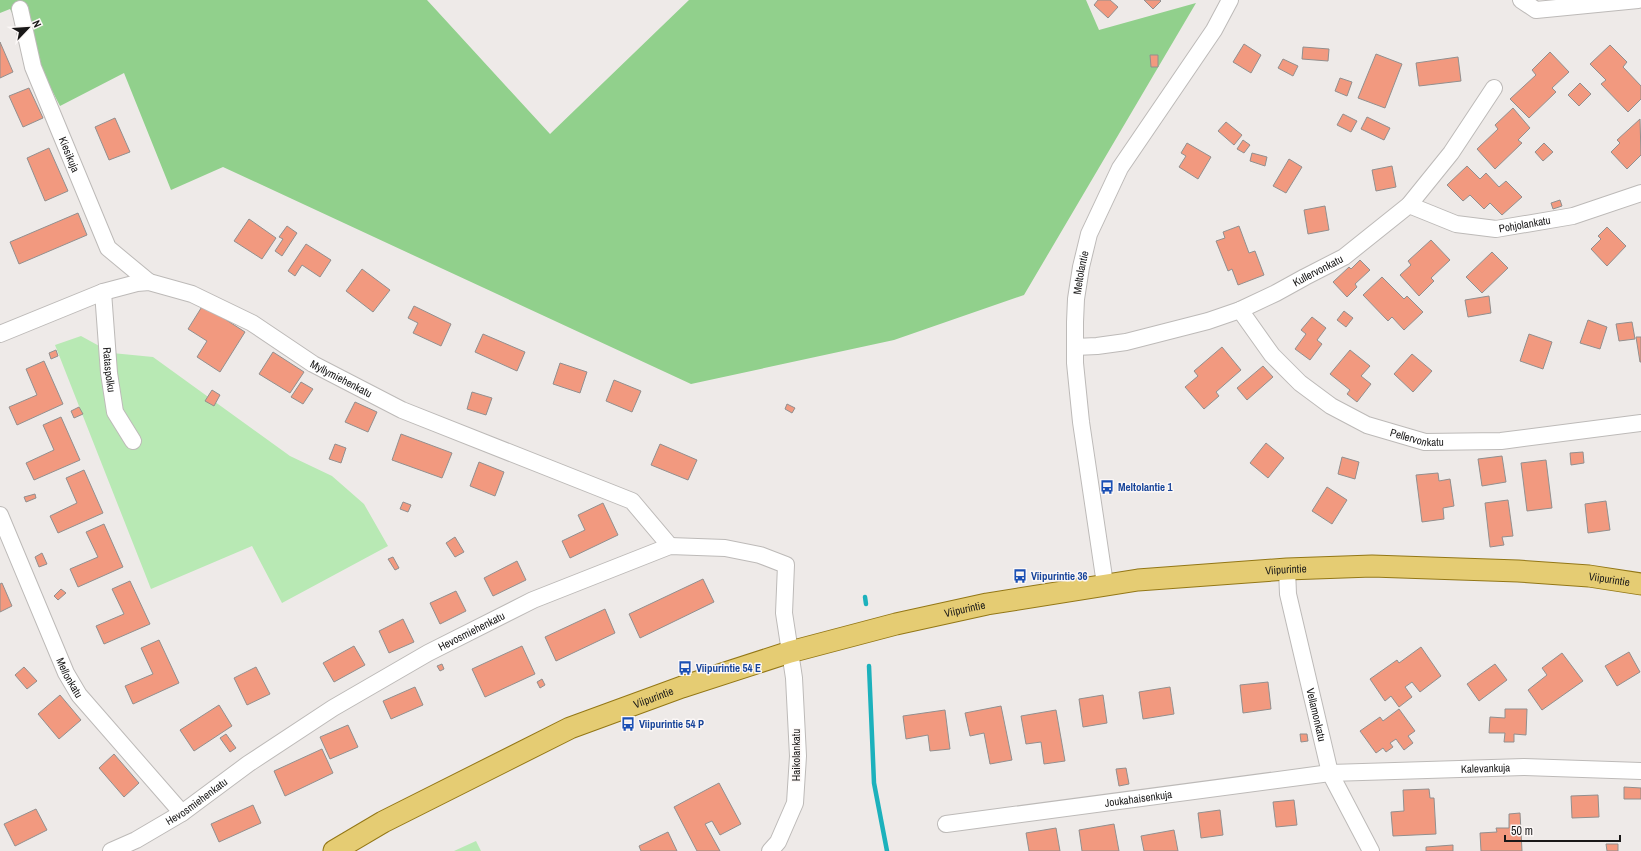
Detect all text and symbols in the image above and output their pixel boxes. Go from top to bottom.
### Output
north arrow [8,8,48,48]
text: N [29,18,45,30]
street label: Kiesikuja [56,134,83,174]
street label: Pohjolankatu [1498,213,1552,235]
street label: Meltolantie [1070,249,1092,295]
street label: Kullervonkatu [1290,252,1345,289]
street label: Rataspolku [100,347,119,393]
street label: Myllymiehenkatu [308,357,375,400]
street label: Pellervonkatu [1389,425,1444,449]
bus stop icon: Meltolantie 1 [1099,479,1115,495]
place label: Meltolantie 1 [1118,480,1173,494]
street label: Viipurintie [1265,561,1307,578]
bus stop icon: Viipurintie 36 [1012,568,1028,584]
place label: Viipurintie 36 [1031,569,1088,583]
street label: Viipurintie [1588,569,1631,589]
street label: Viipurintie [943,598,987,620]
street label: Hevosmiehenkatu [436,608,507,654]
street label: Mellonkatu [53,655,86,700]
bus stop icon: Viipurintie 54 E [677,660,693,676]
place label: Viipurintie 54 E [696,661,761,675]
street label: Viipurintie [631,684,675,711]
street label: Vellamonkatu [1303,687,1329,743]
bus stop icon: Viipurintie 54 P [620,716,636,732]
place label: Viipurintie 54 P [639,717,704,731]
street label: Haikolankatu [789,729,803,781]
street label: Kalevankuja [1461,760,1510,776]
street label: Hevosmiehenkatu [163,775,230,828]
street label: Joukahaisenkuja [1104,787,1173,810]
scale bar [1505,817,1620,843]
text: 50 m [1511,823,1533,839]

